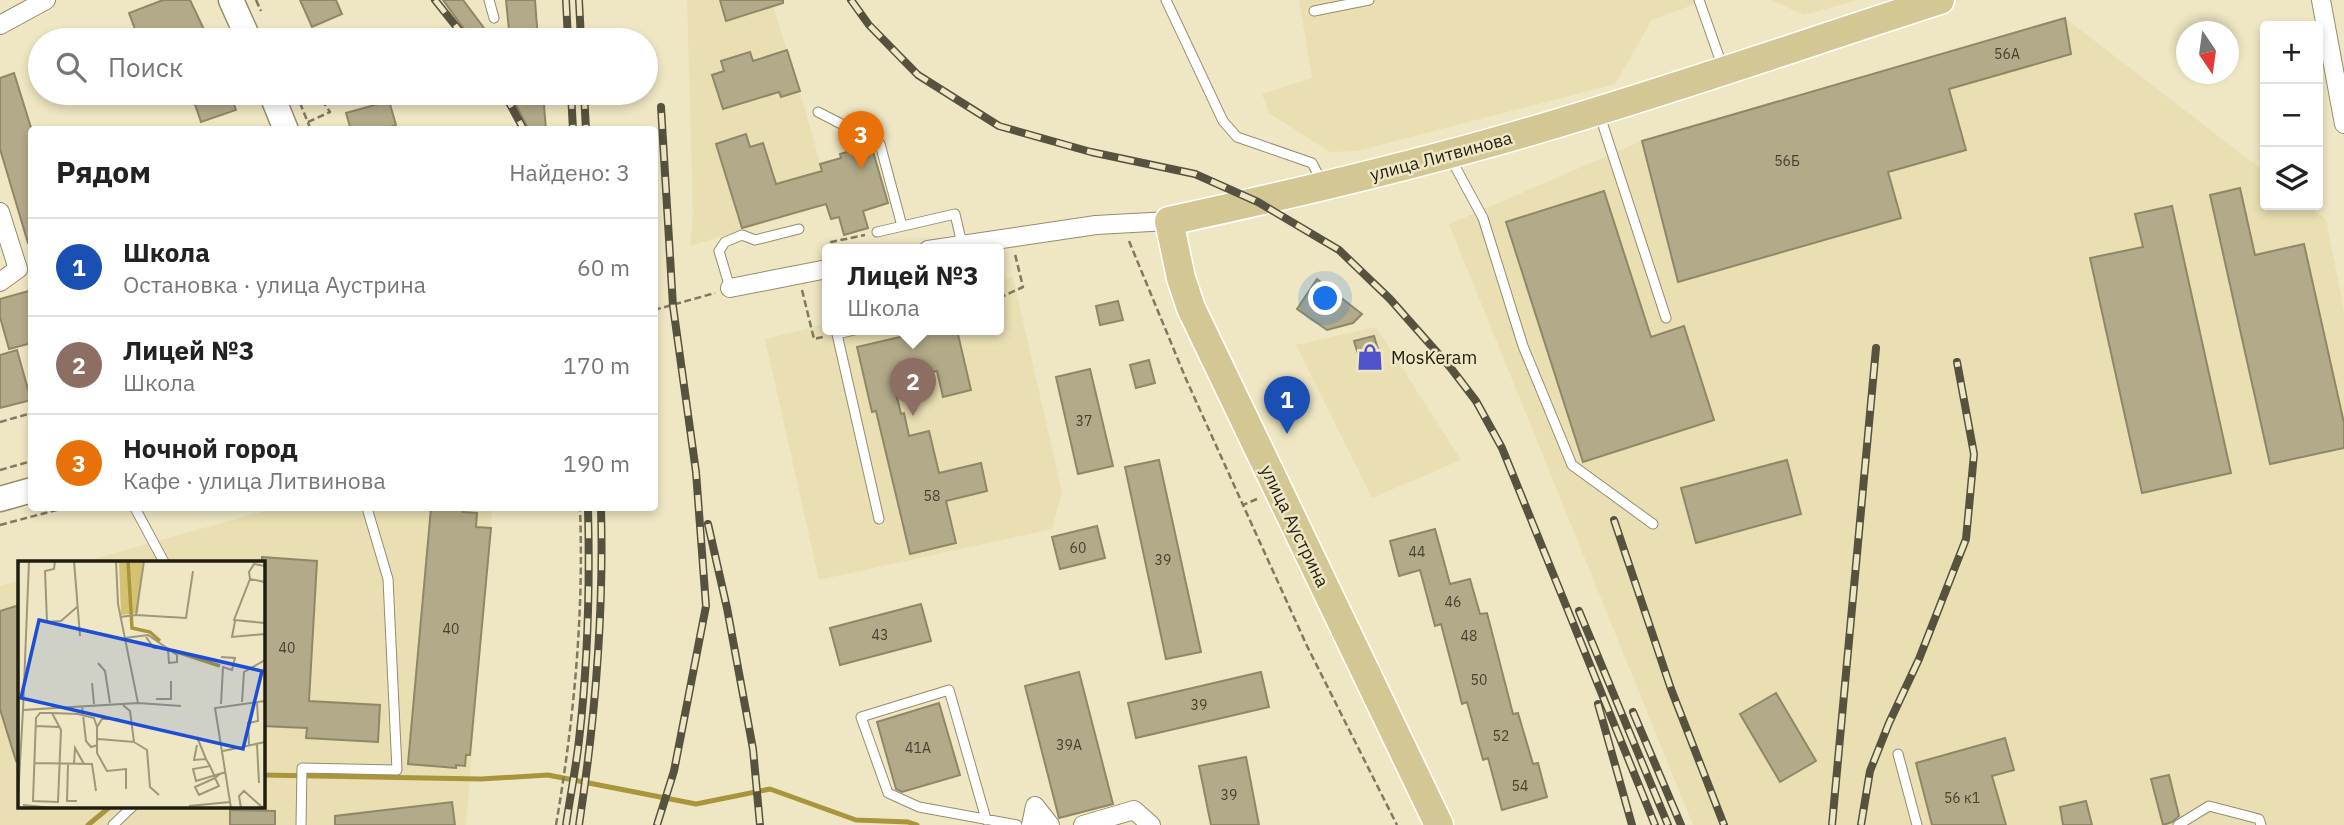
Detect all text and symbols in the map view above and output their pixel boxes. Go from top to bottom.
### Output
north arrow [2176,21,2239,84]
map controls [2260,21,2323,210]
button: + [2260,21,2323,84]
search box [28,28,658,105]
house number: 56А [1994,45,2020,63]
icon: search [52,48,90,86]
text: Поиск [108,50,183,84]
button: − [2260,84,2323,147]
pin: 3 [838,111,884,169]
street label: улица Литвинова [1367,126,1515,186]
button: layers [2260,147,2323,210]
text: Рядом [56,152,151,191]
house number: 56Б [1774,152,1800,170]
text: Найдено: 3 [509,157,630,187]
text: Школа [123,235,210,269]
popup [822,244,1004,335]
text: 1 [72,252,86,282]
text: 60 m [577,252,630,282]
text: Лицей №3 [847,258,979,292]
text: Остановка · улица Аустрина [123,269,426,299]
your location [1308,281,1342,315]
text: Школа [847,292,920,322]
text: Лицей №3 [123,333,254,367]
shop icon: MosKeram [1355,342,1385,372]
place label: MosKeram [1391,346,1477,369]
text: 2 [72,350,86,380]
text: 170 m [563,350,630,380]
pin: 2 [890,358,936,416]
text: Школа [123,367,195,397]
pin: 1 [1264,376,1310,434]
house number: 37 [1076,412,1092,430]
text: Ночной город [123,431,298,465]
text: 3 [72,448,86,478]
text: 190 m [563,448,630,478]
street label: улица Аустрина [1256,461,1335,591]
text: Кафе · улица Литвинова [123,465,386,495]
house number: 58 [924,487,940,505]
house number: 60 [1070,539,1086,557]
house number: 44 [1409,543,1425,561]
house number: 39 [1155,551,1171,569]
inset map [18,561,264,808]
house number: 46 [1445,593,1461,611]
house number: 40 [443,620,459,638]
house number: 43 [872,626,888,644]
house number: 48 [1461,627,1477,645]
house number: 40 [279,639,295,657]
house number: 50 [1471,671,1487,689]
house number: 39 [1191,696,1207,714]
house number: 52 [1493,727,1509,745]
house number: 39А [1056,736,1082,754]
house number: 41А [905,739,931,757]
house number: 54 [1512,777,1528,795]
house number: 39 [1221,786,1237,804]
house number: 56 к1 [1944,789,1980,807]

